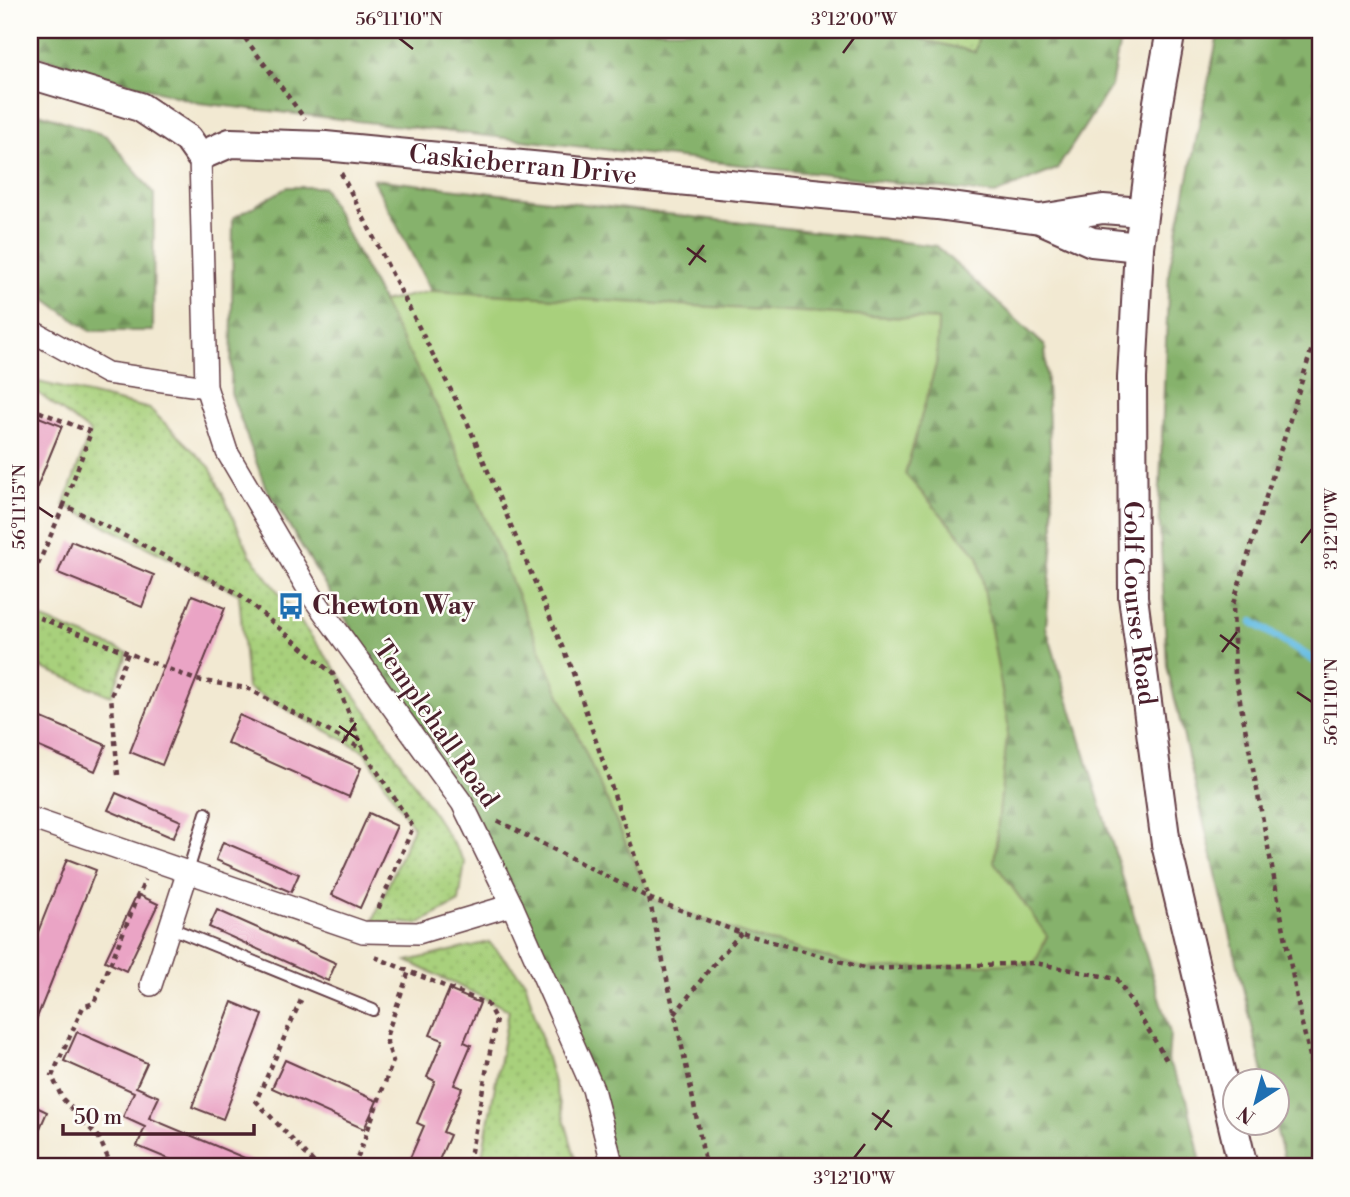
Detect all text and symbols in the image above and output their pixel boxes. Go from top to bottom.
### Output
text: 56°11'10"N [355,8,443,31]
text: 3°12'00"W [811,8,898,31]
street label: Caskieberran Drive [408,138,638,192]
text: 56°11'15"N [8,464,31,550]
text: 3°12'10"W [1320,488,1343,570]
street label: Golf Course Road [1116,501,1163,707]
place label: Chewton Way [312,590,476,622]
bus stop icon: Chewton Way [276,591,306,621]
street label: Templehall Road [366,634,506,814]
text: 56°11'10"N [1320,658,1343,746]
north arrow [1220,1068,1290,1138]
scale bar [63,1092,254,1136]
text: N [1233,1101,1260,1129]
text: 50 m [74,1105,122,1131]
text: 3°12'10"W [813,1167,895,1190]

